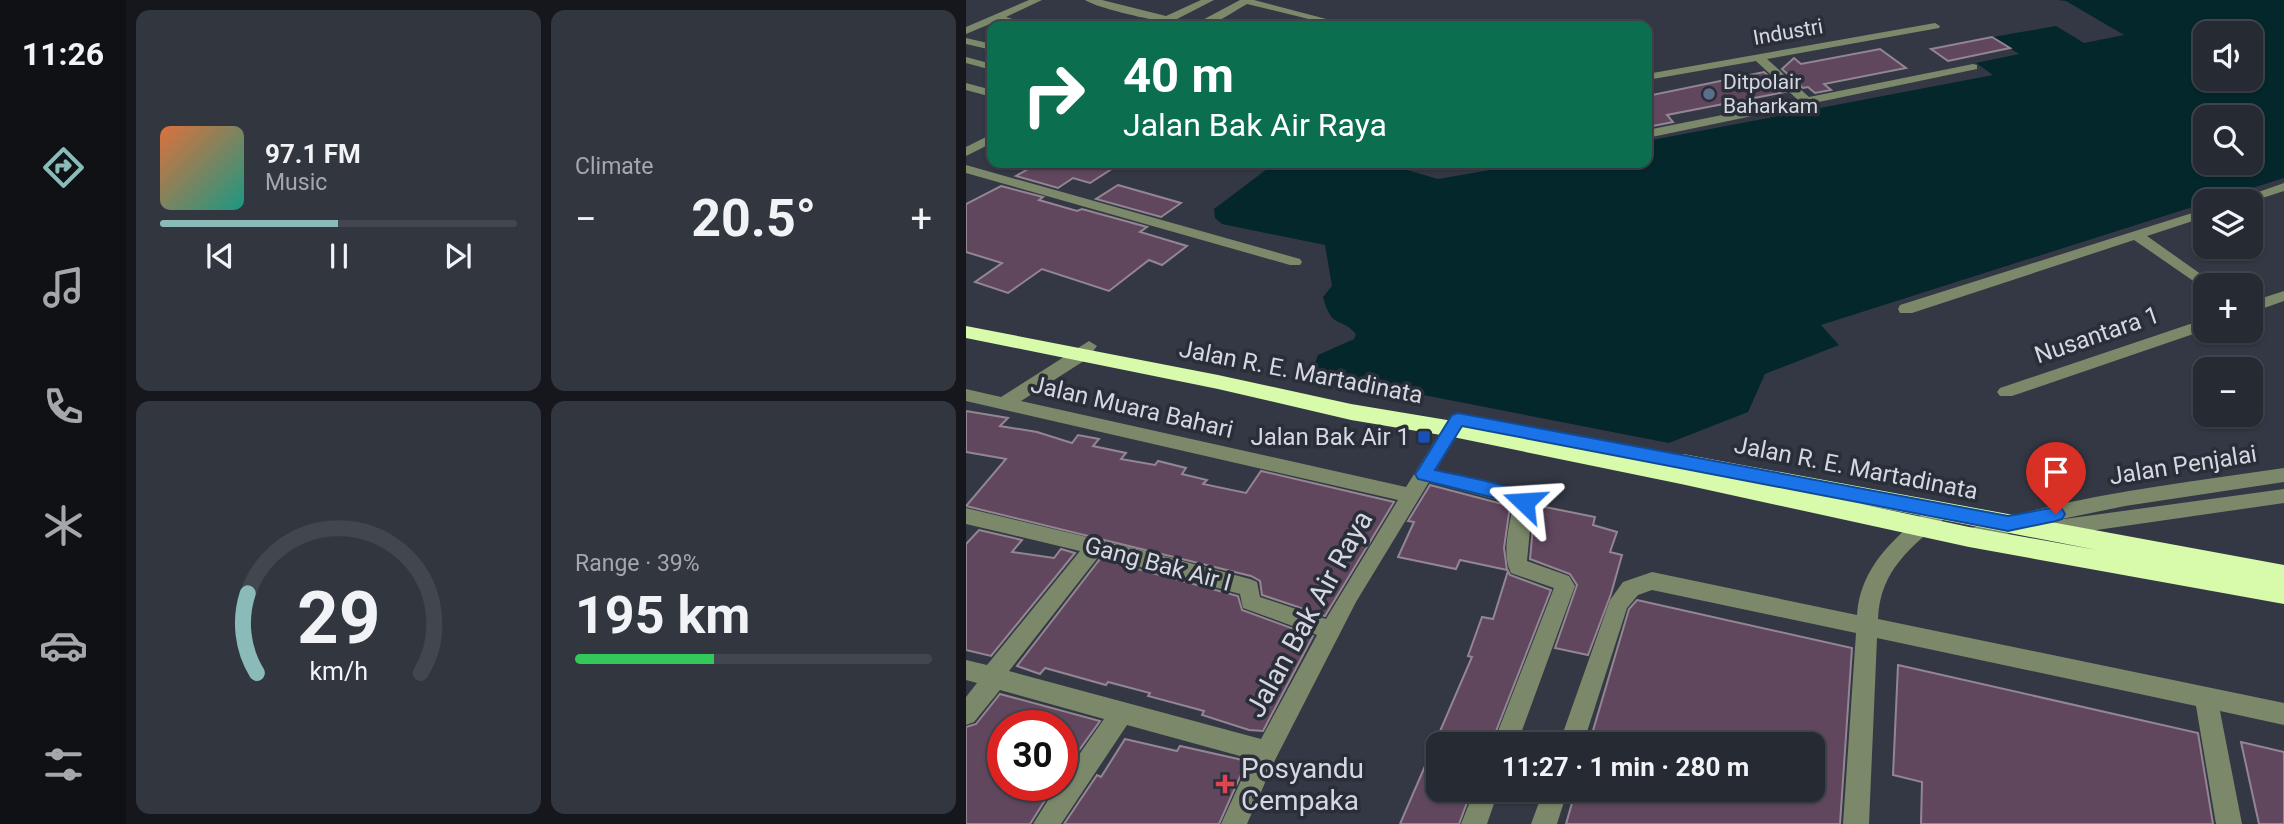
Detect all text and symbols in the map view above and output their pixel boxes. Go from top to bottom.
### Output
street label: Industri [1751,14,1825,50]
map controls [2193,21,2263,427]
button: sound [2193,21,2263,91]
text: 11:26 [22,35,104,73]
text: 40 m [1123,47,1234,104]
icon: right [1008,49,1099,140]
place label: Ditpolair Baharkam [1723,70,1818,118]
marker: Ditpolair Baharkam [1701,86,1717,102]
button: search [2193,105,2263,175]
text: Jalan Bak Air Raya [1123,106,1387,144]
text: 97.1 FM [265,139,361,169]
icon: directions [39,143,88,192]
text: Climate [575,153,654,180]
text: Music [265,169,327,196]
text: 20.5° [691,188,816,249]
button: layers [2193,189,2263,259]
text: − [575,197,597,241]
text: + [910,197,932,241]
icon: previous [201,237,239,275]
icon: pause [320,237,358,275]
icon: next [439,237,477,275]
icon: music [39,263,88,312]
button: + [2193,273,2263,343]
street label: Nusantara 1 [2031,301,2163,369]
street label: Jalan R. E. Martadinata [1177,335,1425,409]
button: − [2193,357,2263,427]
street label: Jalan Muara Bahari [1028,370,1236,444]
icon: phone [39,382,88,431]
place label: Jalan Bak Air 1 [1250,423,1410,451]
marker: Jalan Bak Air 1 [1416,429,1432,445]
street label: Jalan R. E. Martadinata [1732,431,1980,505]
street label: Jalan Penjalai [2107,440,2259,490]
pin [2026,442,2086,514]
icon: arrive [2037,453,2075,491]
position arrow [1487,465,1561,539]
icon: climate [39,501,88,550]
street label: Jalan Bak Air Raya [1239,505,1379,723]
street label: Gang Bak Air I [1082,531,1234,597]
text: Range · 39% [575,550,700,577]
text: 29 [297,576,380,662]
text: 195 km [575,585,750,646]
icon: car [39,621,88,670]
text: km/h [309,657,368,686]
speed limit sign: 30 [987,710,1078,801]
icon: filters [39,740,88,789]
place label: Posyandu Cempaka [1241,752,1364,817]
text: 11:27 · 1 min · 280 m [1502,752,1749,782]
marker: Posyandu Cempaka [1215,774,1235,794]

